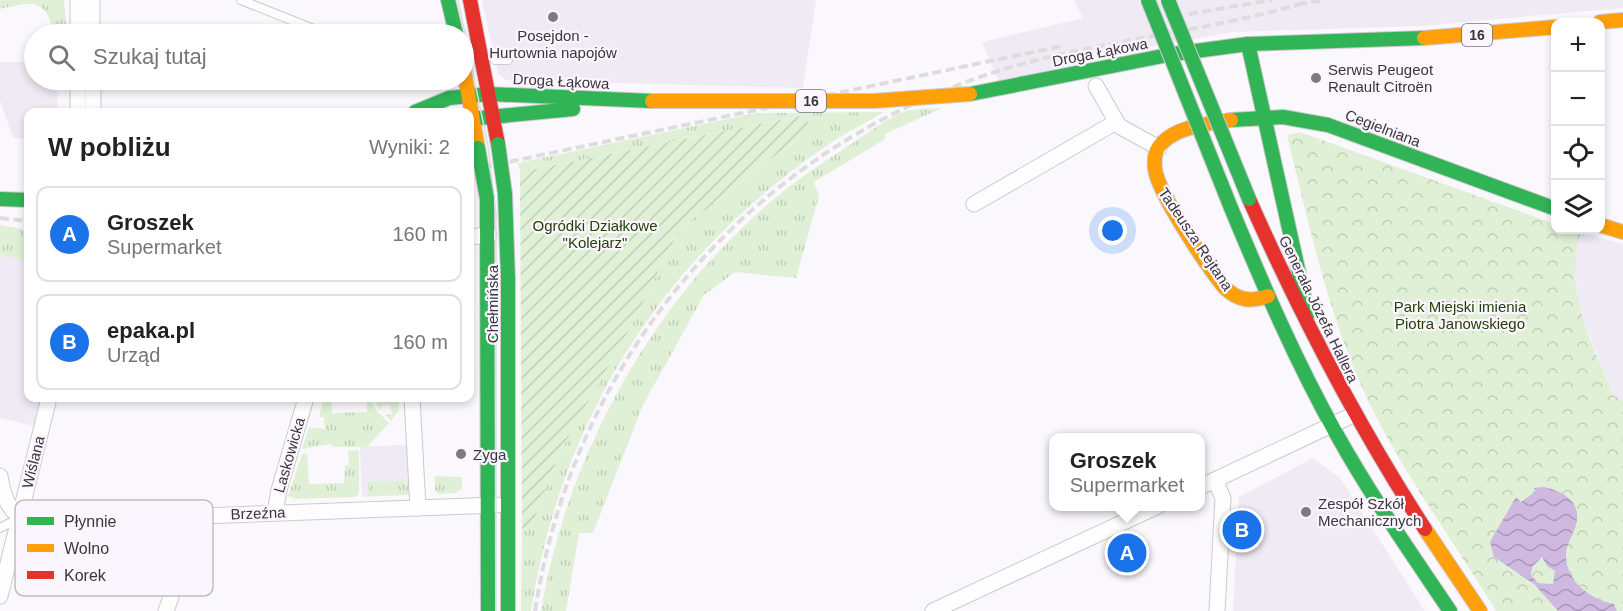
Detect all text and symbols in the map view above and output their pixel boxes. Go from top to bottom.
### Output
marker: Posejdon - Hurtownia napojów [546,10,560,24]
map controls [1551,18,1605,234]
button: + [1551,18,1605,72]
search box [24,24,474,90]
road number: 16 [1462,24,1492,46]
place label: Posejdon - Hurtownia napojów [489,27,617,61]
street label: Droga Łąkowa [1051,34,1150,70]
icon: search [45,41,78,74]
text: Szukaj tutaj [93,44,207,69]
place label: Serwis Peugeot Renault Citroën [1328,61,1434,95]
street label: Droga Łąkowa [512,70,610,92]
marker: Serwis Peugeot Renault Citroën [1309,71,1323,85]
button: − [1551,72,1605,126]
road number: 16 [796,90,826,112]
street label: Cegielniana [1343,106,1424,150]
button: locate [1551,126,1605,180]
text: W pobliżu [48,132,171,162]
text: Wyniki: 2 [369,136,450,158]
button: layers [1551,180,1605,234]
street label: Tadeusza Rejtana [1155,184,1237,294]
text: Groszek [107,210,194,235]
your location [1098,216,1127,245]
park label: Ogródki Działkowe "Kolejarz" [532,217,658,251]
text: A [62,223,77,245]
text: 160 m [392,223,448,245]
street label: Generała Józefa Hallera [1276,233,1362,386]
text: Supermarket [107,236,222,258]
street label: Chełmińska [484,264,501,343]
park label: Park Miejski imienia Piotra Janowskiego [1394,298,1527,332]
text: epaka.pl [107,318,195,343]
text: B [62,331,77,353]
text: 160 m [392,331,448,353]
text: Urząd [107,344,160,366]
street label: Laskowicka [270,415,308,495]
street label: Wiślana [18,433,48,490]
popup [1049,433,1205,511]
place label: Zyga [473,446,507,463]
marker: Zyga [454,447,468,461]
text: Groszek [1070,448,1157,473]
text: Supermarket [1070,474,1184,496]
place label: Zespół Szkół Mechanicznych [1318,495,1421,529]
legend [15,500,213,596]
street label: Brzeźna [230,504,286,522]
marker: Zespół Szkół Mechanicznych [1299,505,1313,519]
pin: B [1222,508,1262,552]
text: Płynnie [64,513,117,530]
pin: A [1108,530,1146,576]
text: Wolno [64,540,109,557]
text: Korek [64,567,107,584]

